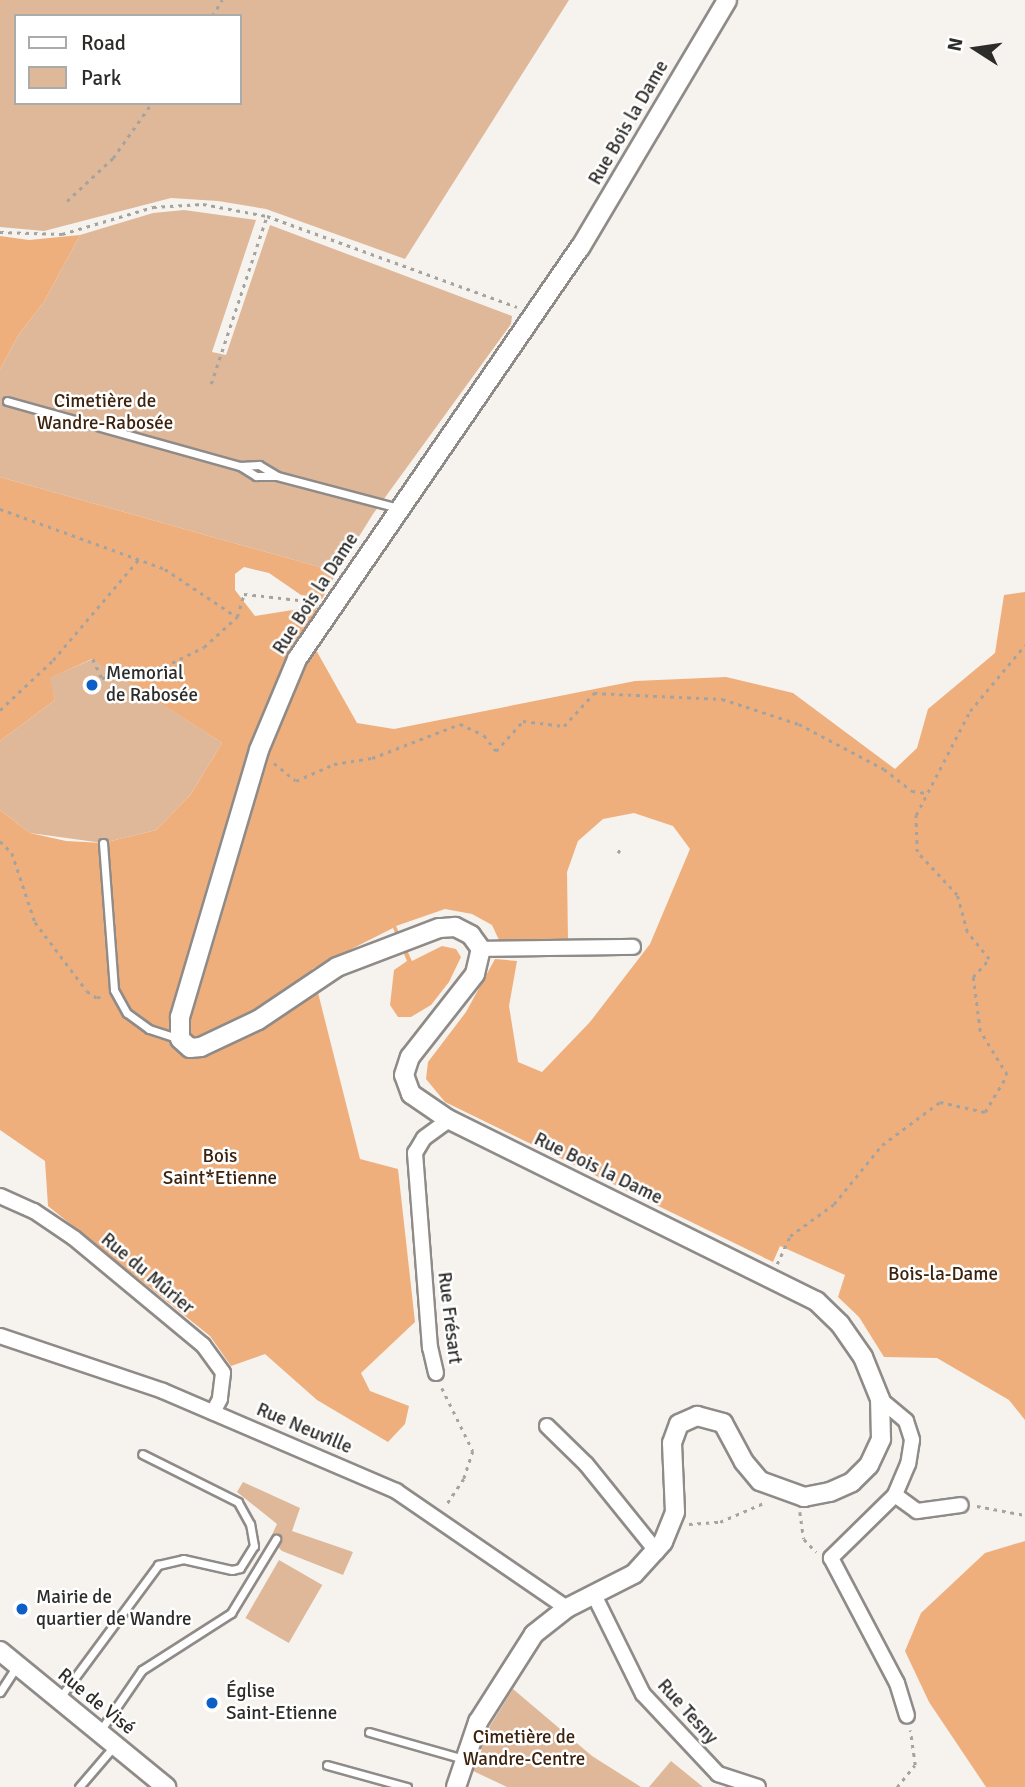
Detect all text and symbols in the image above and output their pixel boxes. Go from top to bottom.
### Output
legend [14,14,242,105]
north arrow [941,14,1011,84]
text: Road [81,30,126,56]
text: N [942,36,969,54]
street label: Rue Bois la Dame [584,57,674,189]
text: Park [81,65,121,91]
park label: Cimetière de Wandre-Rabosée [37,391,173,435]
street label: Rue Bois la Dame [268,529,364,659]
place label: Memorial de Rabosée [106,663,198,707]
marker: Memorial de Rabosée [84,677,100,693]
street label: Rue Bois la Dame [530,1128,666,1210]
park label: Bois Saint*Etienne [163,1146,277,1190]
street label: Rue du Mûrier [96,1229,198,1319]
park label: Bois-la-Dame [888,1264,998,1286]
street label: Rue Frésart [432,1271,466,1365]
street label: Rue Neuville [253,1399,355,1459]
place label: Mairie de quartier de Wandre [36,1587,192,1631]
marker: Mairie de quartier de Wandre [14,1601,30,1617]
street label: Rue de Visé [53,1664,139,1740]
street label: Rue Tesny [652,1675,722,1749]
place label: Église Saint-Etienne [226,1681,337,1725]
marker: Église Saint-Etienne [204,1695,220,1711]
park label: Cimetière de Wandre-Centre [463,1727,585,1771]

